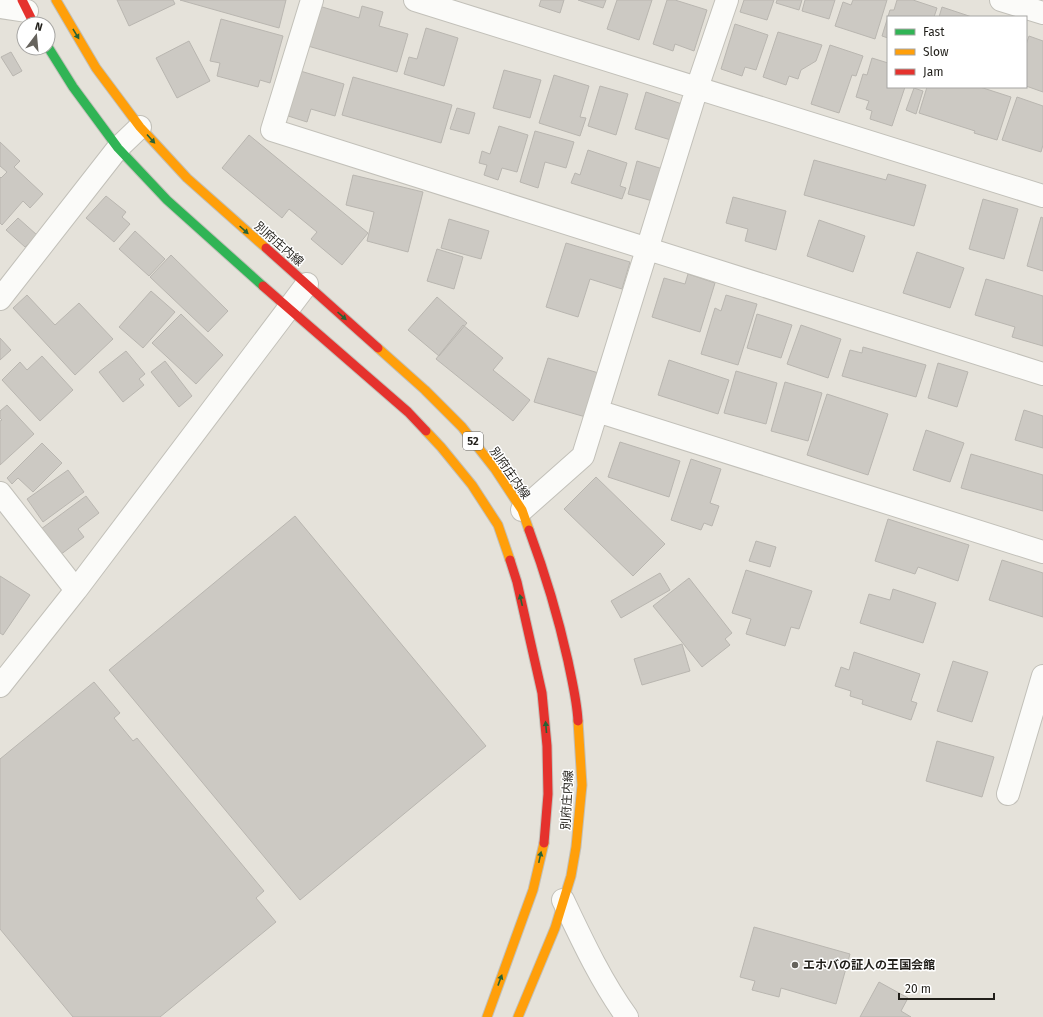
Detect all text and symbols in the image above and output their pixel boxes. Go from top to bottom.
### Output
north arrow [16,16,56,56]
legend [887,16,1027,88]
text: N [33,20,44,34]
text: Fast [923,25,945,39]
one-way arrow [72,28,79,40]
text: Slow [923,45,949,59]
text: Jam [923,65,943,79]
one-way arrow [147,134,156,144]
street label: 別府庄内線 [252,219,306,269]
one-way arrow [239,225,249,235]
one-way arrow [336,311,347,320]
road number: 52 [463,432,483,450]
street label: 別府庄内線 [487,444,533,502]
one-way arrow [518,594,524,606]
one-way arrow [542,721,549,734]
street label: 別府庄内線 [558,770,576,830]
one-way arrow [538,851,544,863]
place label: エホバの証人の王国会館 [803,958,935,972]
marker: エホバの証人の王国会館 [790,960,800,970]
one-way arrow [498,974,504,986]
scale bar [899,975,994,1001]
text: 20 m [905,982,931,996]

